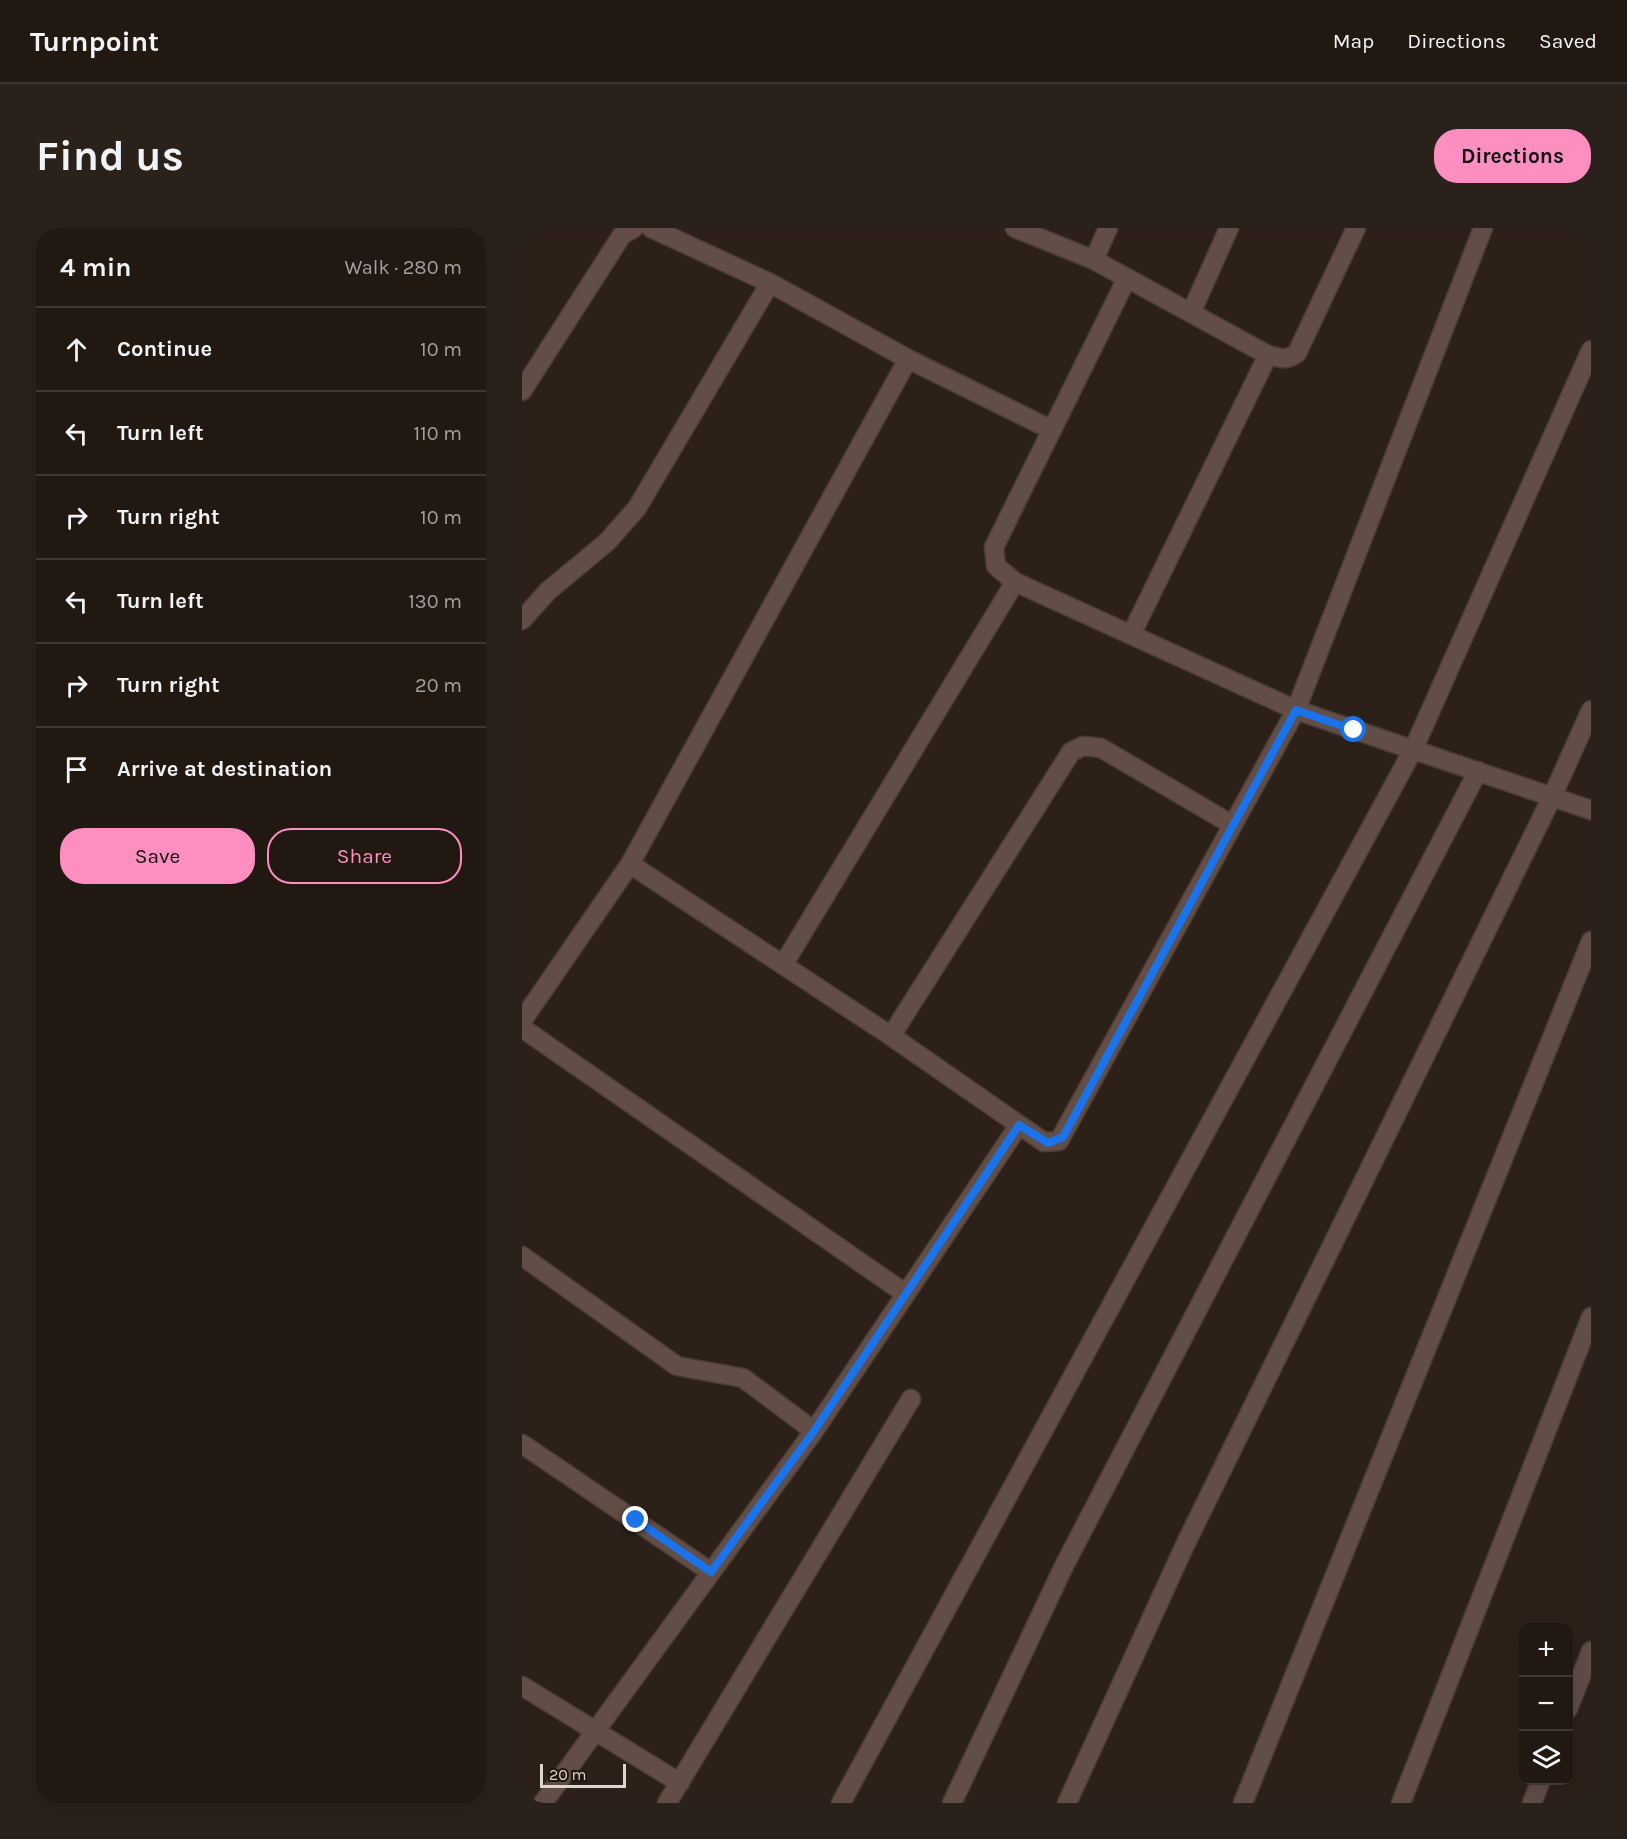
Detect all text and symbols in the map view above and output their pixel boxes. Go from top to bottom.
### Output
text: Turnpoint [30,25,159,58]
text: Map [1333,29,1374,53]
text: Directions [1407,29,1506,53]
text: Saved [1539,29,1597,53]
button: Directions [1434,129,1591,183]
text: Find us [36,131,184,181]
text: 4 min [60,252,131,283]
text: Walk · 280 m [345,256,462,279]
icon: ahead [60,333,93,366]
text: Continue [117,336,212,362]
text: 10 m [420,338,462,361]
icon: left [60,417,93,450]
text: Turn left [117,420,204,446]
text: 110 m [413,422,462,445]
icon: right [60,501,93,534]
text: Turn right [117,504,220,530]
text: 10 m [420,506,462,529]
icon: left [60,585,93,618]
text: Turn left [117,588,204,614]
text: 130 m [408,590,462,613]
icon: right [60,669,93,702]
text: Turn right [117,672,220,698]
text: 20 m [415,674,462,697]
route start [1340,716,1366,742]
icon: arrive [60,753,93,786]
text: Arrive at destination [117,756,332,782]
button: Save [60,828,255,884]
button: Share [267,828,462,884]
route end [622,1506,648,1532]
map controls [1519,1623,1573,1785]
button: + [1519,1623,1573,1677]
button: − [1519,1677,1573,1731]
button: layers [1519,1731,1573,1785]
scale bar [540,1761,626,1788]
text: 20 m [549,1765,587,1784]

